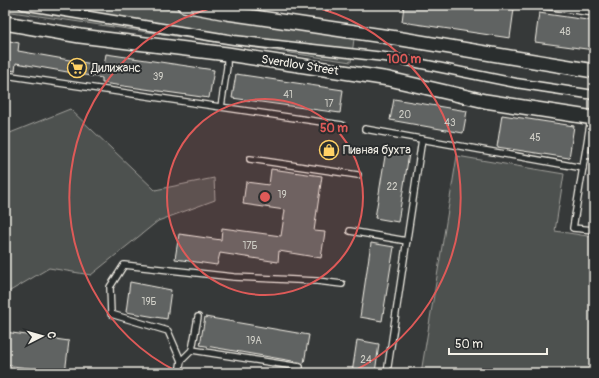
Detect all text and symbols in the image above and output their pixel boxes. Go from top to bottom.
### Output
house number: 48 [560,26,570,38]
street label: Sverdlov Street [260,52,340,79]
text: 100 m [387,52,422,67]
supermarket icon: Дилижанс [66,57,88,79]
place label: Дилижанс [90,61,141,76]
house number: 39 [153,71,163,83]
house number: 41 [283,89,293,101]
house number: 17 [324,98,334,110]
house number: 20 [399,109,411,121]
house number: 43 [444,117,456,129]
text: 50 m [320,121,348,136]
house number: 45 [529,132,541,144]
shop icon: Пивная бухта [318,139,340,161]
place label: Пивная бухта [343,143,411,158]
house number: 22 [386,181,398,193]
house number: 19 [277,189,287,201]
centre of rings [258,190,272,204]
house number: 17Б [242,240,258,252]
house number: 19Б [141,296,157,308]
north arrow [22,316,62,356]
scale bar [449,330,547,356]
text: С [45,331,58,339]
house number: 19А [246,335,262,347]
text: 50 m [455,337,483,352]
house number: 24 [360,354,372,366]

